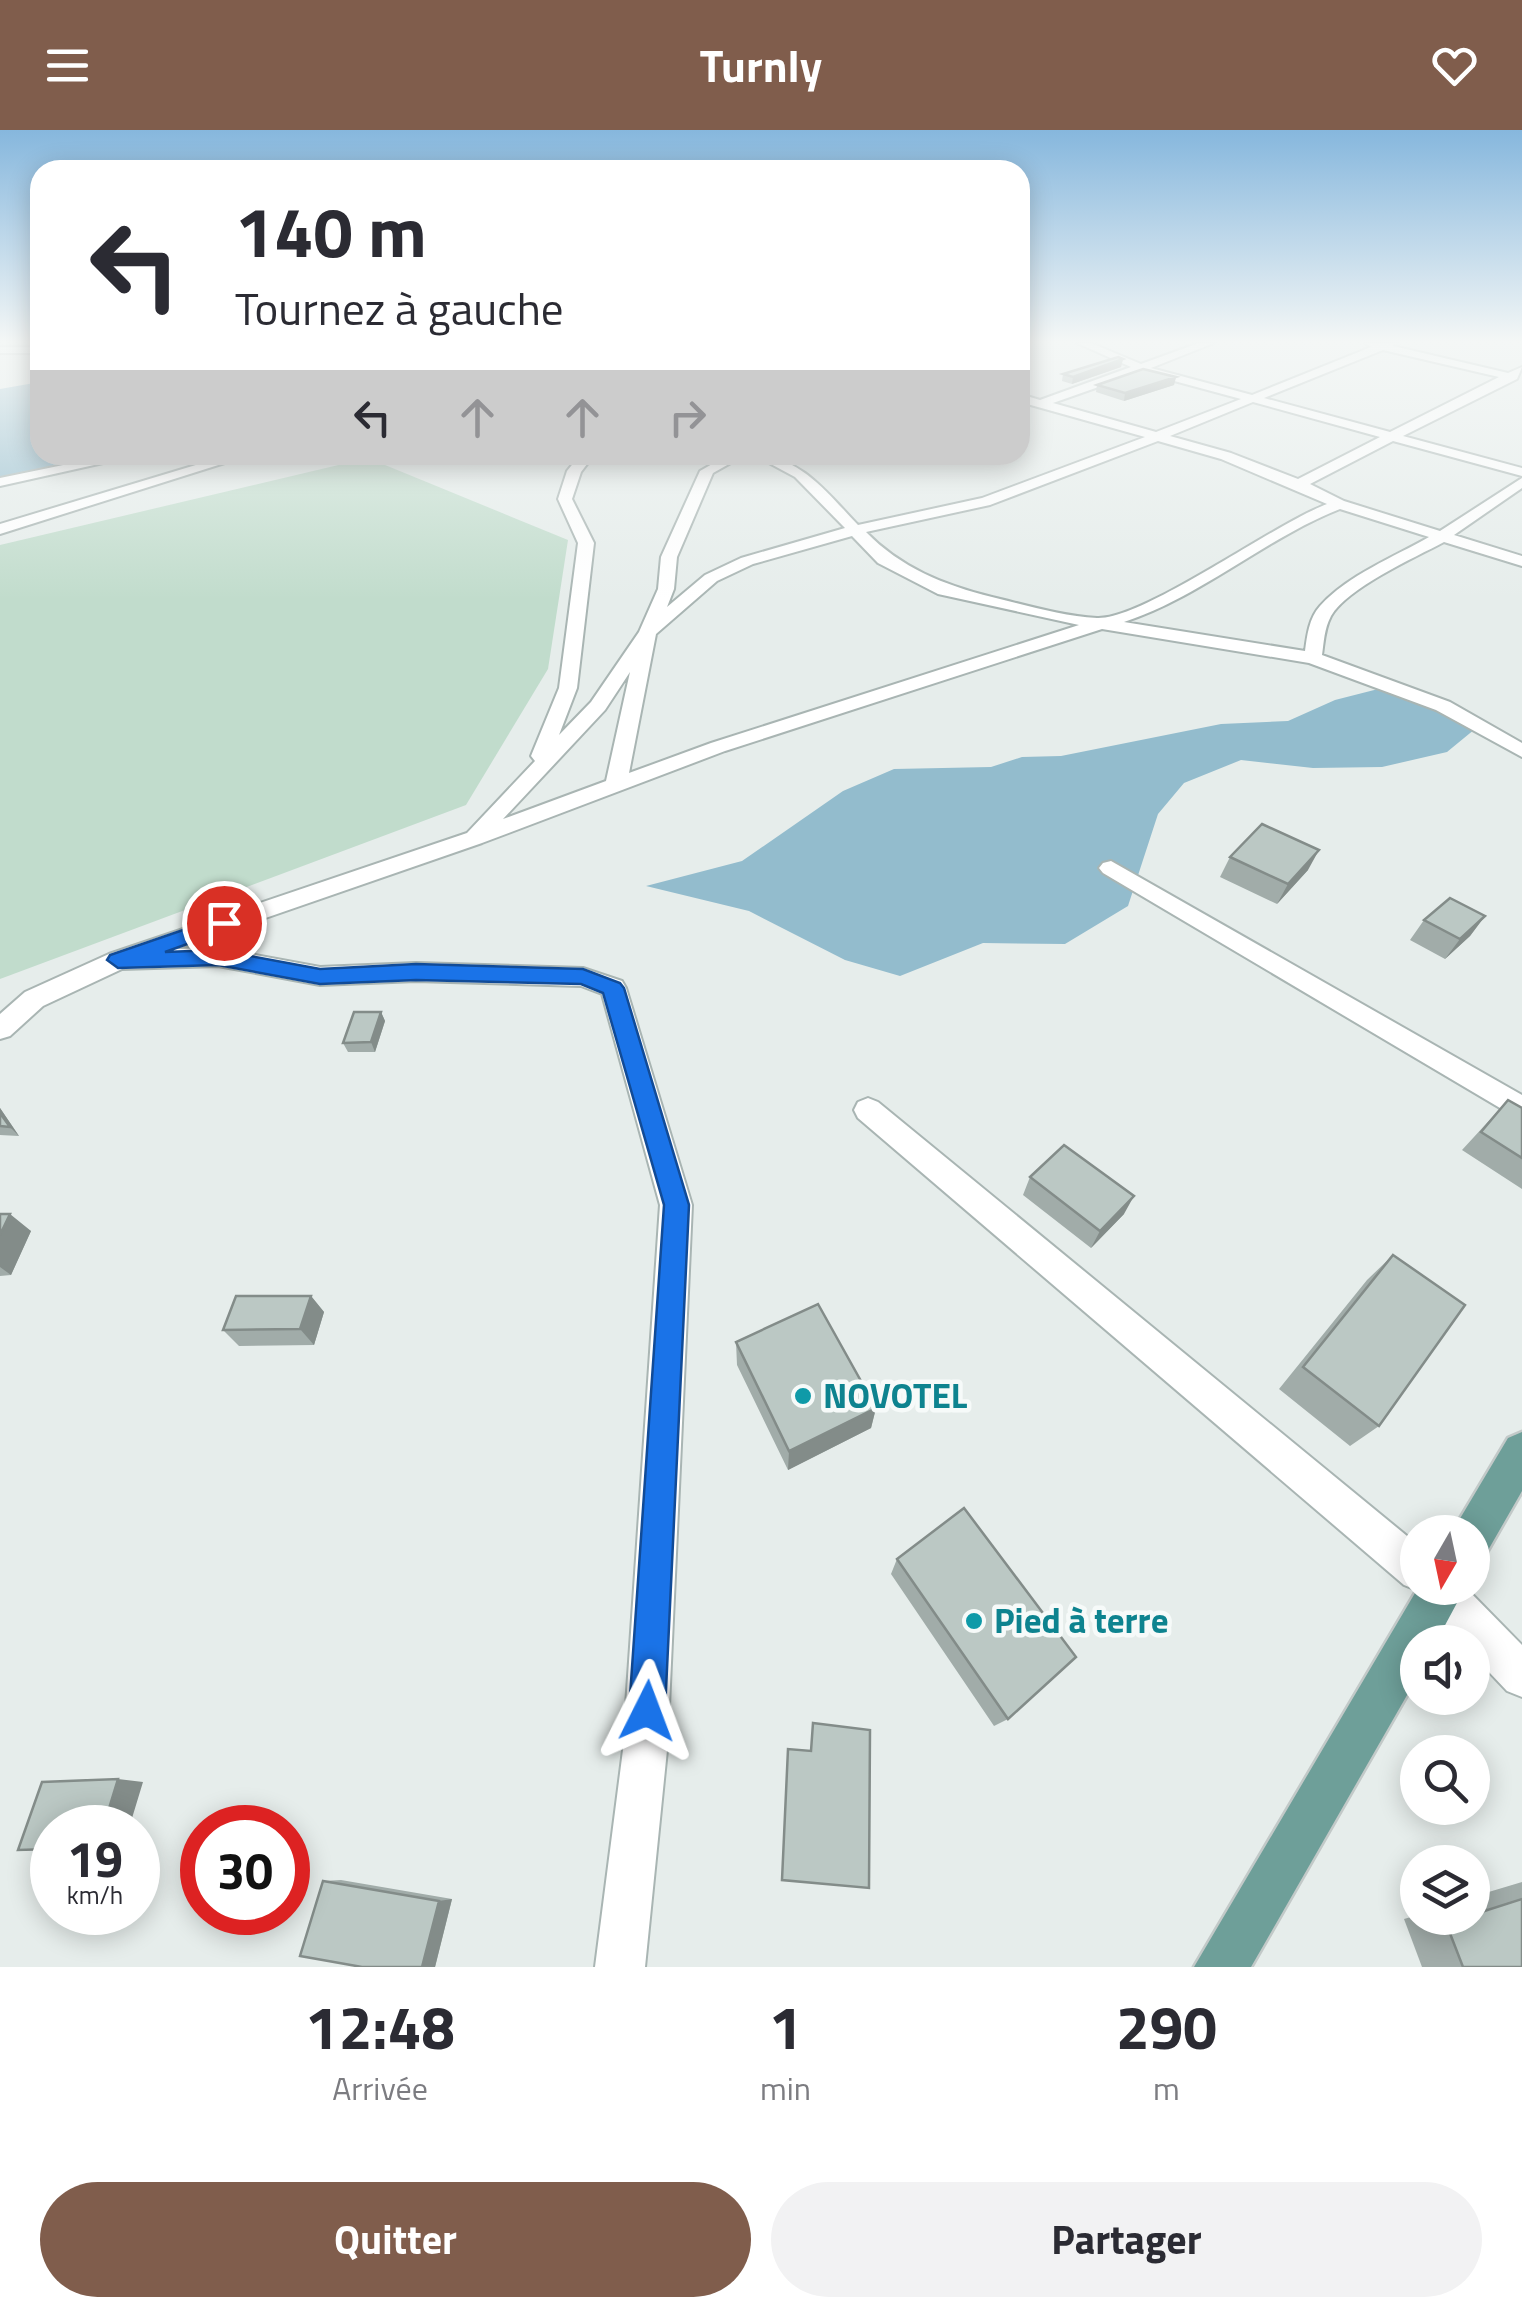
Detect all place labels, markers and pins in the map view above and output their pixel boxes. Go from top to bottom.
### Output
pin [182,881,267,966]
place label: NOVOTEL [823,1368,968,1422]
marker: NOVOTEL [792,1385,814,1407]
place label: Pied à terre [994,1593,1168,1647]
marker: Pied à terre [963,1610,985,1632]

